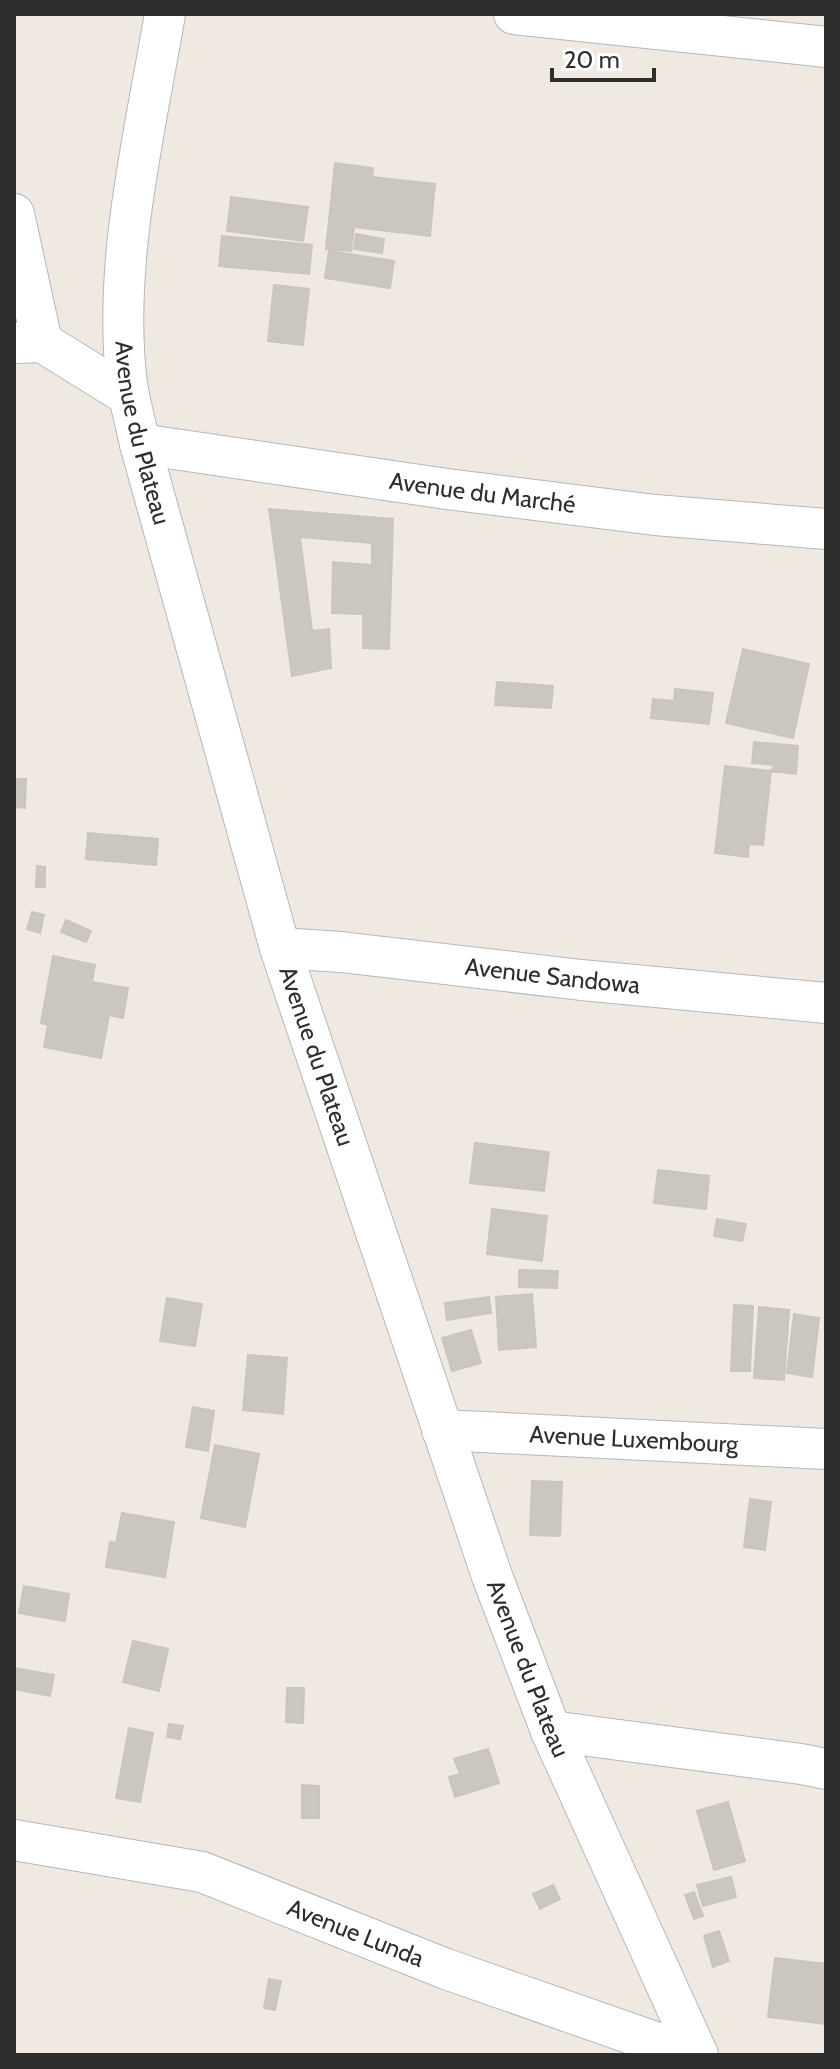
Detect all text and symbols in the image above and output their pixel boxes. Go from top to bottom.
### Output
scale bar [552,32,654,82]
text: 20 m [564,45,620,74]
street label: Avenue du Plateau [110,340,177,528]
street label: Avenue du Marché [388,466,577,519]
street label: Avenue Sandowa [464,952,642,1000]
street label: Avenue du Plateau [273,962,361,1150]
street label: Avenue Luxembourg [529,1419,740,1459]
street label: Avenue du Plateau [481,1576,576,1762]
street label: Avenue Lunda [283,1892,429,1973]

